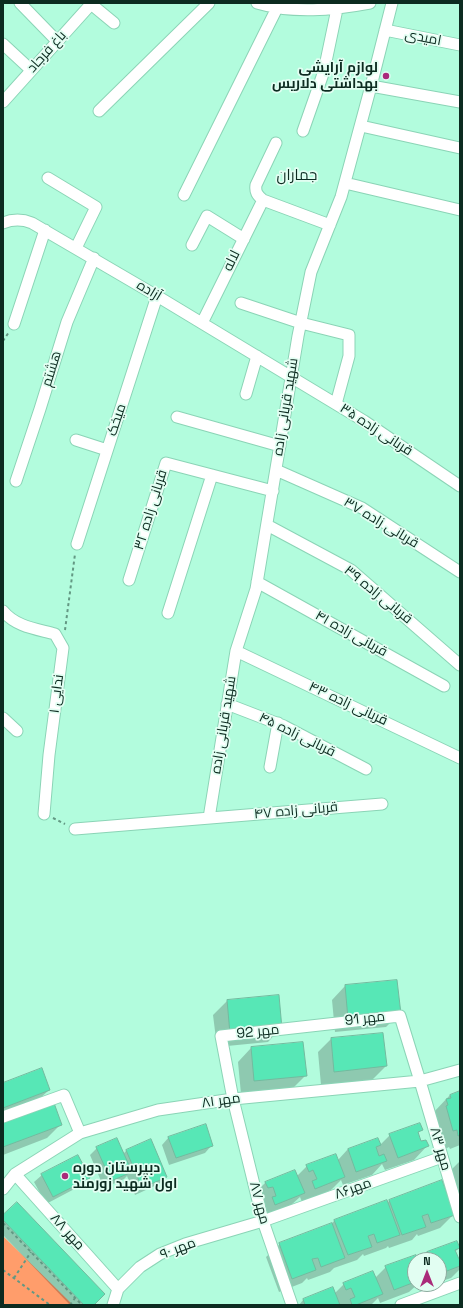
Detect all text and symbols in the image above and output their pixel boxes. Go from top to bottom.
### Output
street label: امیدی [403,26,443,50]
street label: باغ فرجاد [24,28,70,76]
place label: لوازم آرایشی بهداشتی دلاریس [272,60,378,92]
marker: لوازم آرایشی بهداشتی دلاریس [381,71,391,81]
district label: جماران [277,167,317,185]
street label: لاله [220,248,244,274]
street label: آزاده [133,277,165,305]
street label: هشتم [39,349,65,389]
street label: شهید قربانی زاده [270,357,302,457]
street label: قربانی زاده ۳۵ [336,400,416,460]
street label: میخک [104,402,130,438]
street label: قربانی زاده ۳۲ [131,468,171,552]
street label: قربانی زاده ۳۷ [340,494,422,552]
street label: قربانی زاده ۳۹ [340,562,416,628]
street label: قربانی زاده ۴۱ [312,607,390,661]
street label: ندایی ۱ [46,674,68,714]
street label: شهید قربانی زاده [208,675,240,775]
street label: قربانی زاده ۴۳ [306,678,390,730]
street label: قربانی زاده ۴۵ [256,709,338,761]
street label: قربانی زاده ۴۷ [253,799,339,823]
street label: مهر 91 [344,1009,386,1029]
street label: مهر 92 [236,1021,280,1043]
street label: مهر ۸۱ [200,1090,242,1112]
street label: مهر ۸۳ [426,1125,454,1173]
place label: دبیرستان دوره اول شهید زورمند [73,1160,177,1192]
marker: دبیرستان دوره اول شهید زورمند [60,1171,70,1181]
street label: مهر۸۶ [332,1175,374,1203]
street label: مهر ۸۷ [245,1180,273,1226]
street label: مهر ۸۸ [46,1210,88,1254]
street label: مهر ۹۰ [158,1235,198,1263]
north arrow [407,1252,447,1292]
text: N [423,1254,431,1268]

